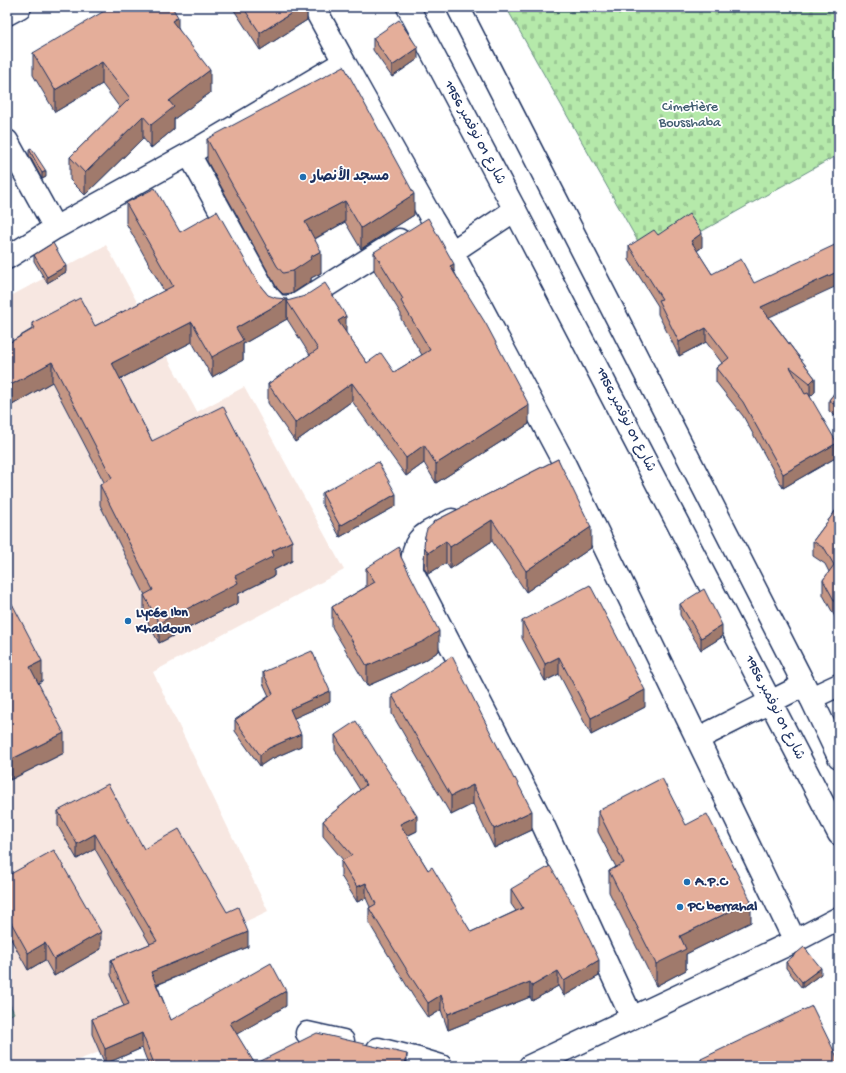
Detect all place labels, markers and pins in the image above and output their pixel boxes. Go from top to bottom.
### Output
place label: مسجد الأنصار [309,165,389,186]
marker: مسجد الأنصار [298,172,308,182]
place label: Lycée Ibn Khaldoun [135,605,191,638]
marker: Lycée Ibn Khaldoun [123,616,133,626]
place label: A.P.C [694,874,729,891]
marker: A.P.C [682,877,692,887]
place label: PC berrahal [687,899,757,916]
marker: PC berrahal [675,902,685,912]

